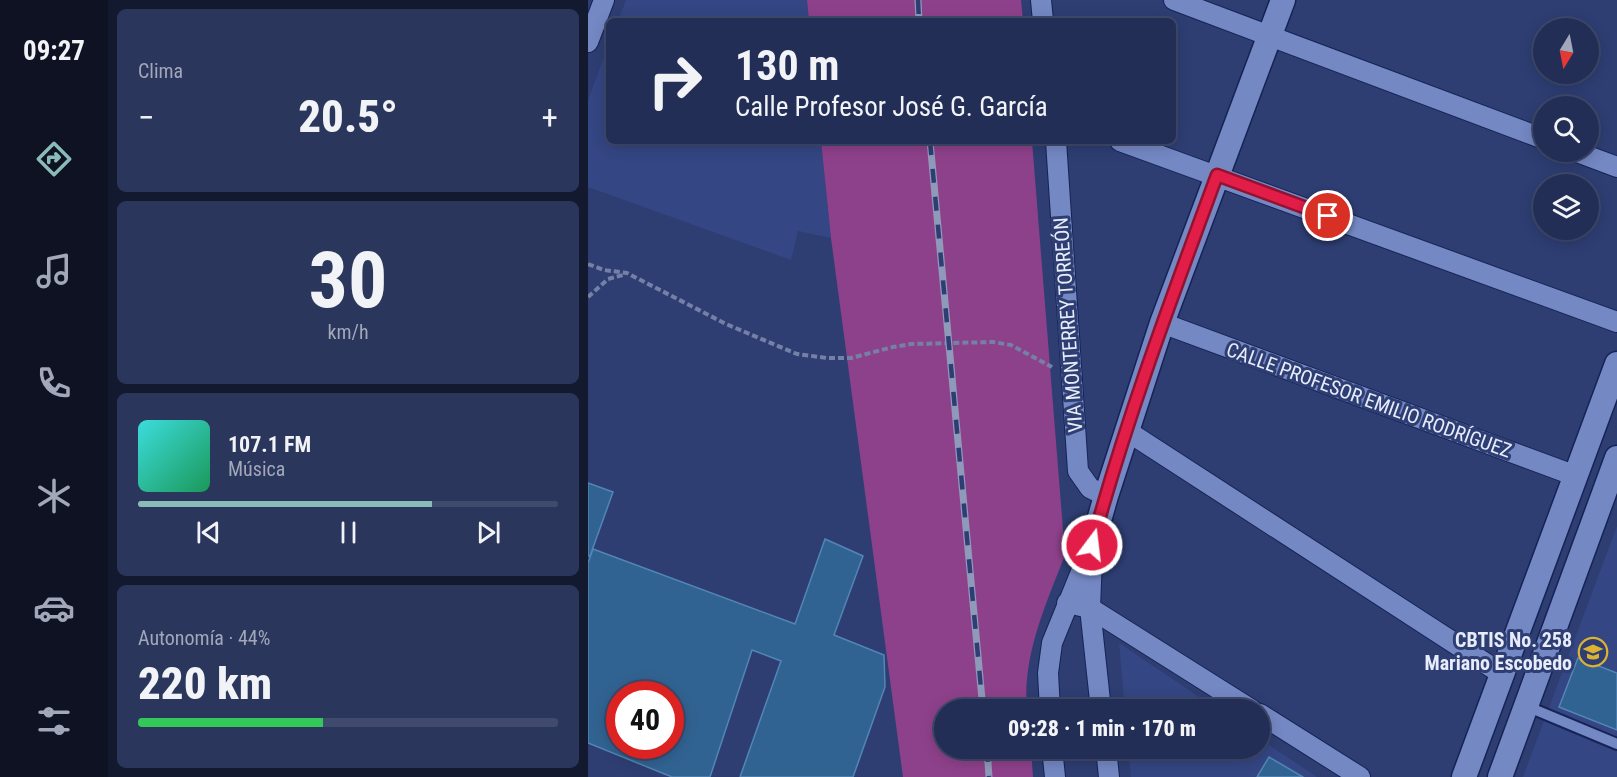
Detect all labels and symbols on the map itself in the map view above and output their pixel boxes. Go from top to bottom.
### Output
north arrow [1533,18,1599,84]
pin [1302,190,1353,241]
street label: VIA MONTERREY TORREÓN [1049,217,1087,433]
street label: CALLE PROFESOR EMILIO RODRÍGUEZ [1223,337,1515,463]
position arrow [1060,513,1124,577]
place label: CBTIS No. 258 Mariano Escobedo [1425,628,1572,675]
school or university icon: CBTIS No. 258 Mariano Escobedo [1577,636,1609,668]
speed limit sign: 40 [606,681,684,759]

